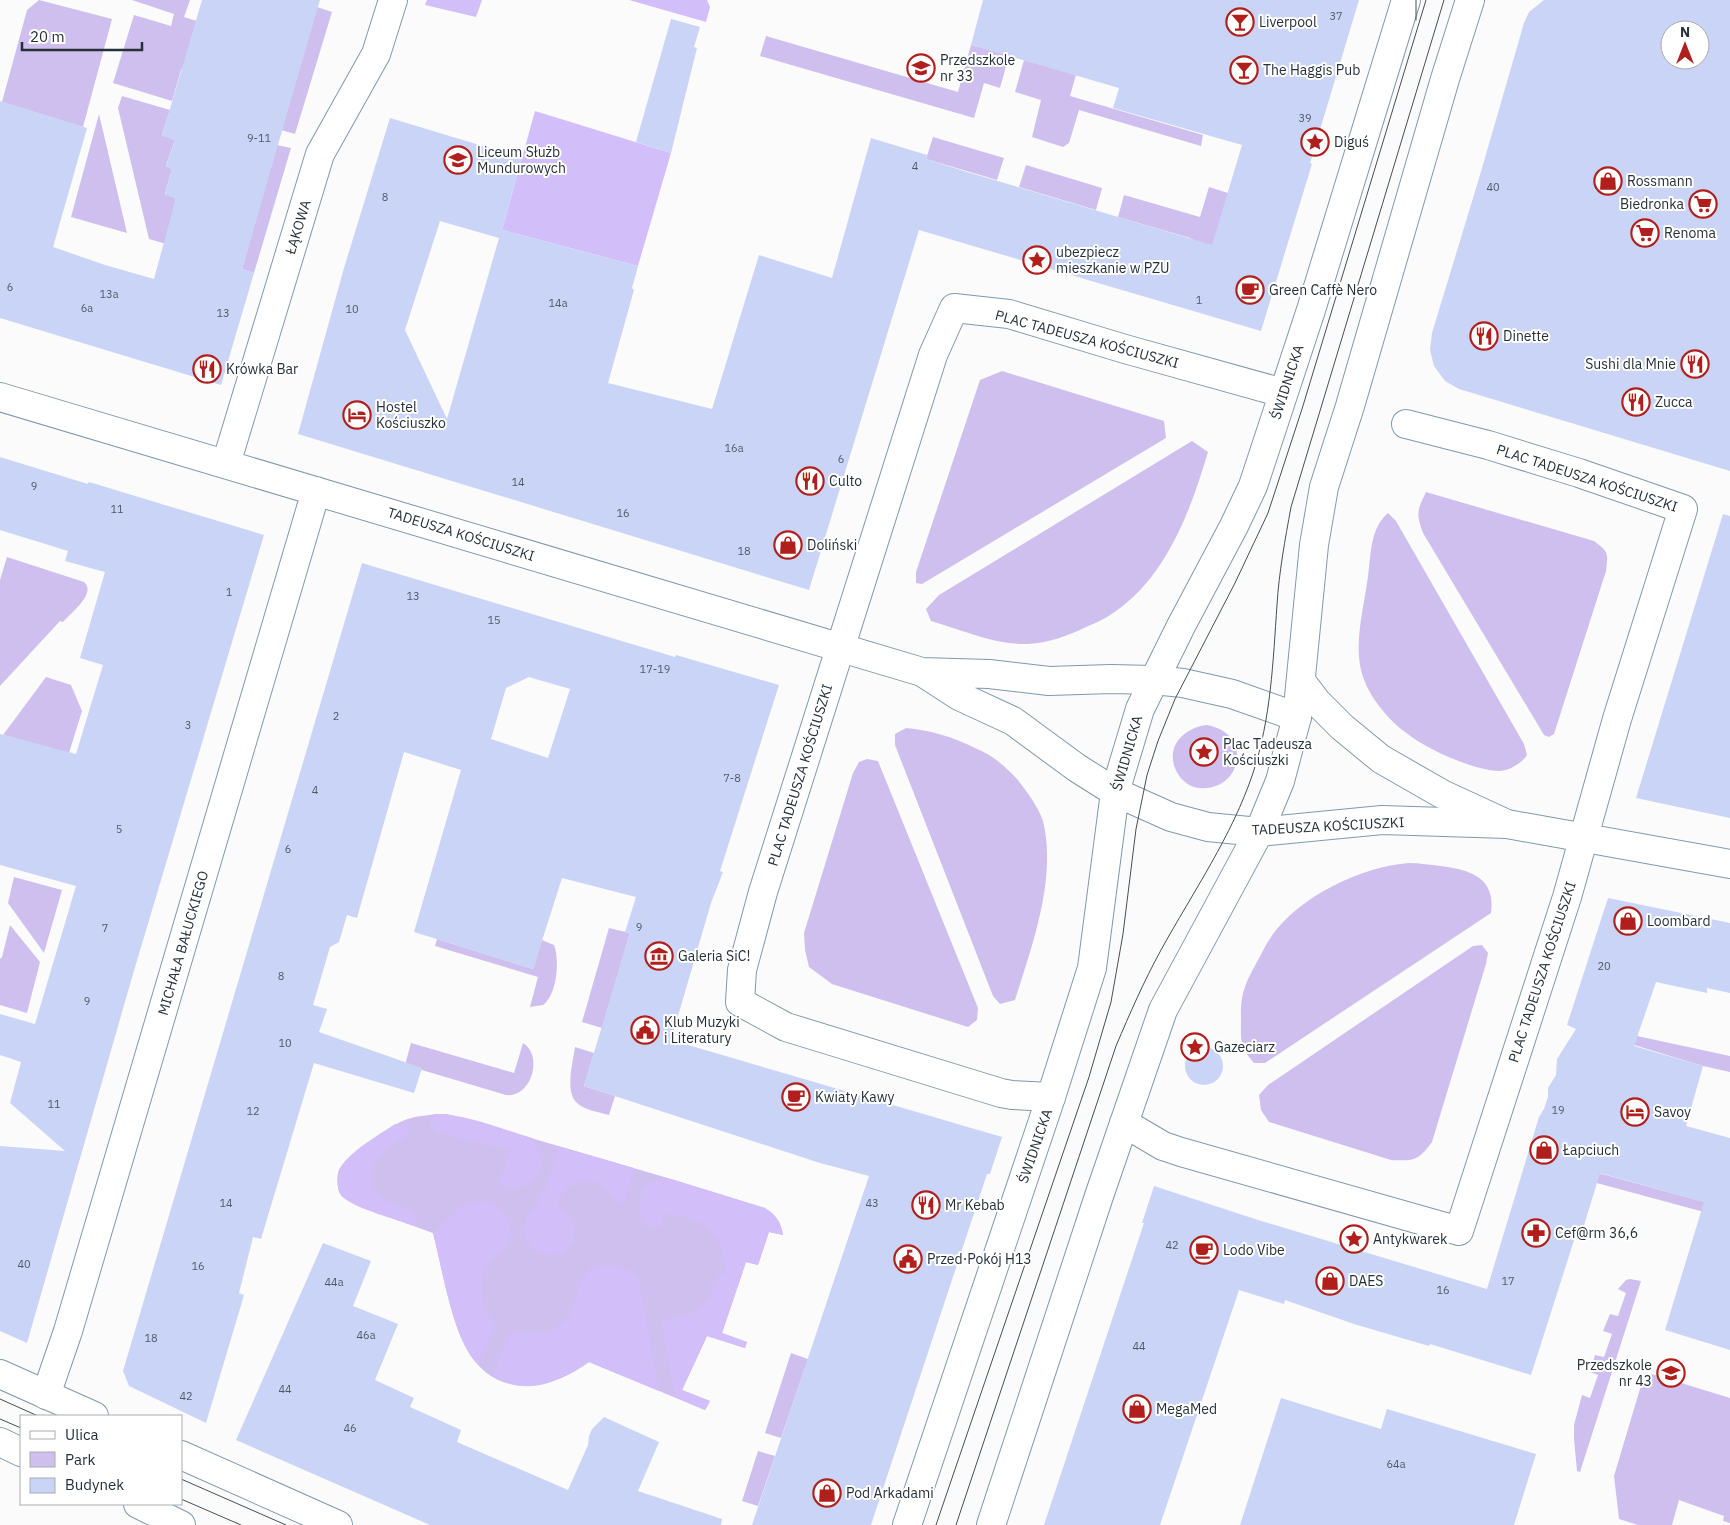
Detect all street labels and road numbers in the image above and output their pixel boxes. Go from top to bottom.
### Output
street label: ŁĄKOWA [281,197,315,257]
street label: PLAC TADEUSZA KOŚCIUSZKI [993,305,1181,372]
street label: ŚWIDNICKA [1265,342,1308,422]
street label: PLAC TADEUSZA KOŚCIUSZKI [1494,439,1680,516]
street label: TADEUSZA KOŚCIUSZKI [385,502,537,565]
street label: PLAC TADEUSZA KOŚCIUSZKI [763,682,836,868]
street label: ŚWIDNICKA [1107,713,1146,793]
street label: TADEUSZA KOŚCIUSZKI [1251,812,1405,839]
street label: MICHAŁA BAŁUCKIEGO [154,869,212,1017]
street label: PLAC TADEUSZA KOŚCIUSZKI [1503,879,1580,1065]
street label: ŚWIDNICKA [1013,1106,1056,1186]

